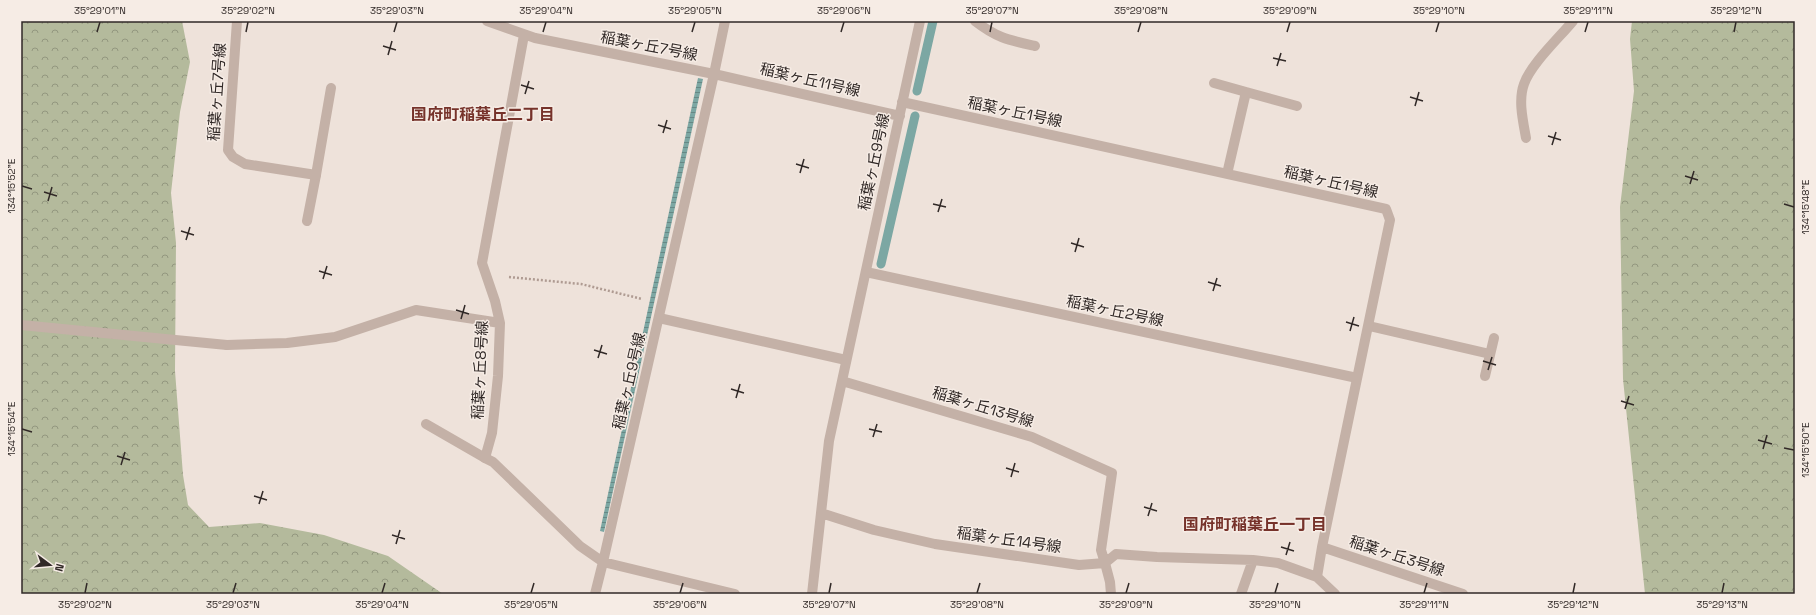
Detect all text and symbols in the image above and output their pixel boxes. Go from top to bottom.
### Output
text: 35°29'01"N [74,4,126,17]
text: 35°29'02"N [221,4,275,17]
text: 35°29'03"N [370,4,424,17]
text: 35°29'04"N [519,4,573,17]
text: 35°29'05"N [668,4,722,17]
text: 35°29'06"N [817,4,871,17]
text: 35°29'07"N [965,4,1019,17]
text: 35°29'08"N [1114,4,1168,17]
text: 35°29'09"N [1263,4,1317,17]
text: 35°29'10"N [1413,4,1465,17]
text: 35°29'11"N [1563,4,1613,17]
text: 35°29'12"N [1710,4,1762,17]
street label: 稲葉ヶ丘7号線 [599,27,699,64]
street label: 稲葉ヶ丘7号線 [204,42,229,142]
street label: 稲葉ヶ丘11号線 [758,59,862,100]
street label: 稲葉ヶ丘1号線 [966,92,1064,131]
district label: 国府町稲葉丘二丁目 [411,104,555,125]
street label: 稲葉ヶ丘9号線 [854,111,893,212]
text: 134°15'52"E [5,158,18,213]
street label: 稲葉ヶ丘1号線 [1282,161,1380,202]
text: 134°15'48"E [1799,179,1812,234]
street label: 稲葉ヶ丘2号線 [1065,291,1166,330]
street label: 稲葉ヶ丘8号線 [467,320,492,420]
street label: 稲葉ヶ丘9号線 [608,330,649,431]
street label: 稲葉ヶ丘13号線 [930,382,1036,431]
text: 134°15'54"E [5,401,18,456]
text: 134°15'50"E [1799,422,1812,478]
district label: 国府町稲葉丘一丁目 [1183,514,1327,535]
street label: 稲葉ヶ丘14号線 [955,523,1063,556]
street label: 稲葉ヶ丘3号線 [1347,531,1447,580]
north arrow [30,545,70,585]
text: N [52,562,67,573]
text: 35°29'02"N [58,598,112,611]
text: 35°29'03"N [206,598,260,611]
text: 35°29'04"N [355,598,409,611]
text: 35°29'05"N [504,598,558,611]
text: 35°29'06"N [653,598,707,611]
text: 35°29'07"N [802,598,856,611]
text: 35°29'08"N [950,598,1004,611]
text: 35°29'09"N [1099,598,1153,611]
text: 35°29'10"N [1249,598,1301,611]
text: 35°29'11"N [1399,598,1449,611]
text: 35°29'12"N [1547,598,1599,611]
text: 35°29'13"N [1696,598,1748,611]

